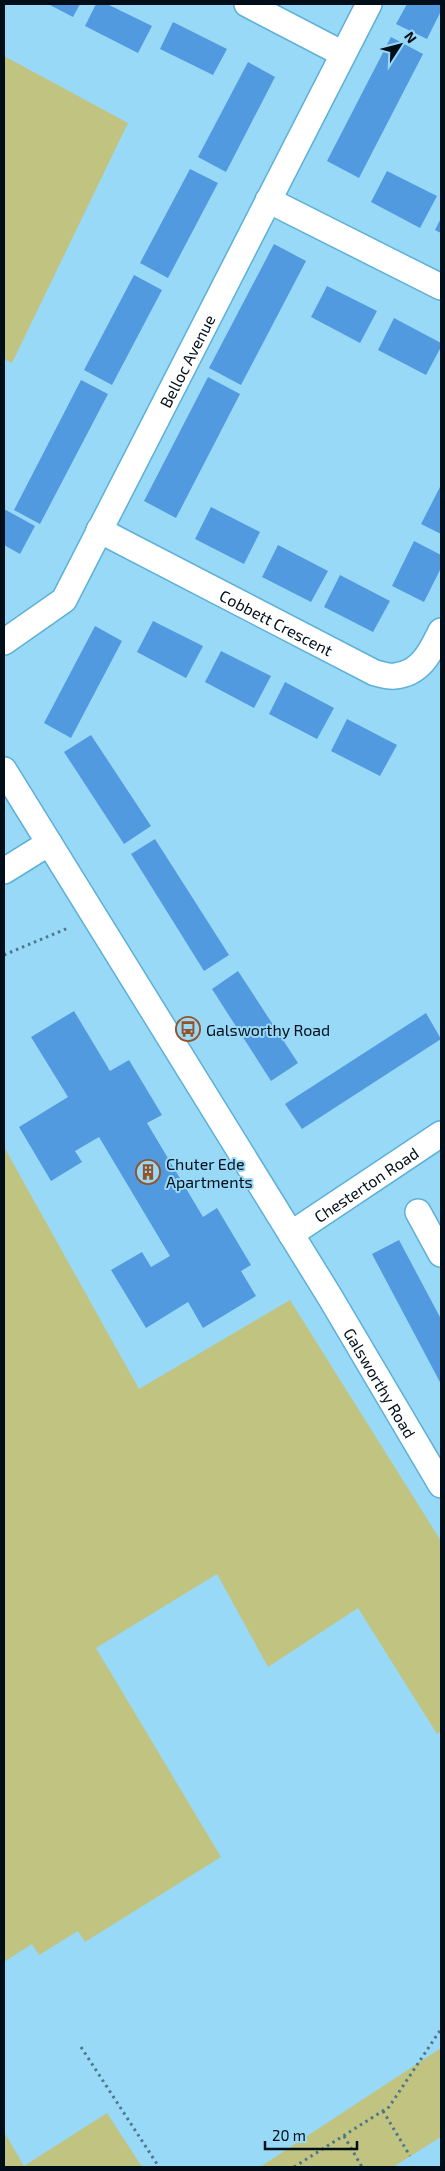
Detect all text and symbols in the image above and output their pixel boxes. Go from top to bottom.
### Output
north arrow [375,20,425,70]
text: N [401,28,421,46]
street label: Belloc Avenue [155,311,218,410]
street label: Cobbett Crescent [217,585,336,659]
bus stop icon: Galsworthy Road [175,1016,201,1042]
place label: Galsworthy Road [206,1020,330,1039]
street label: Chesterton Road [310,1143,422,1226]
place label: Chuter Ede Apartments [166,1154,253,1191]
building icon: Chuter Ede Apartments [135,1159,161,1185]
street label: Galsworthy Road [341,1324,420,1441]
scale bar [265,2118,358,2150]
text: 20 m [272,2126,306,2144]

